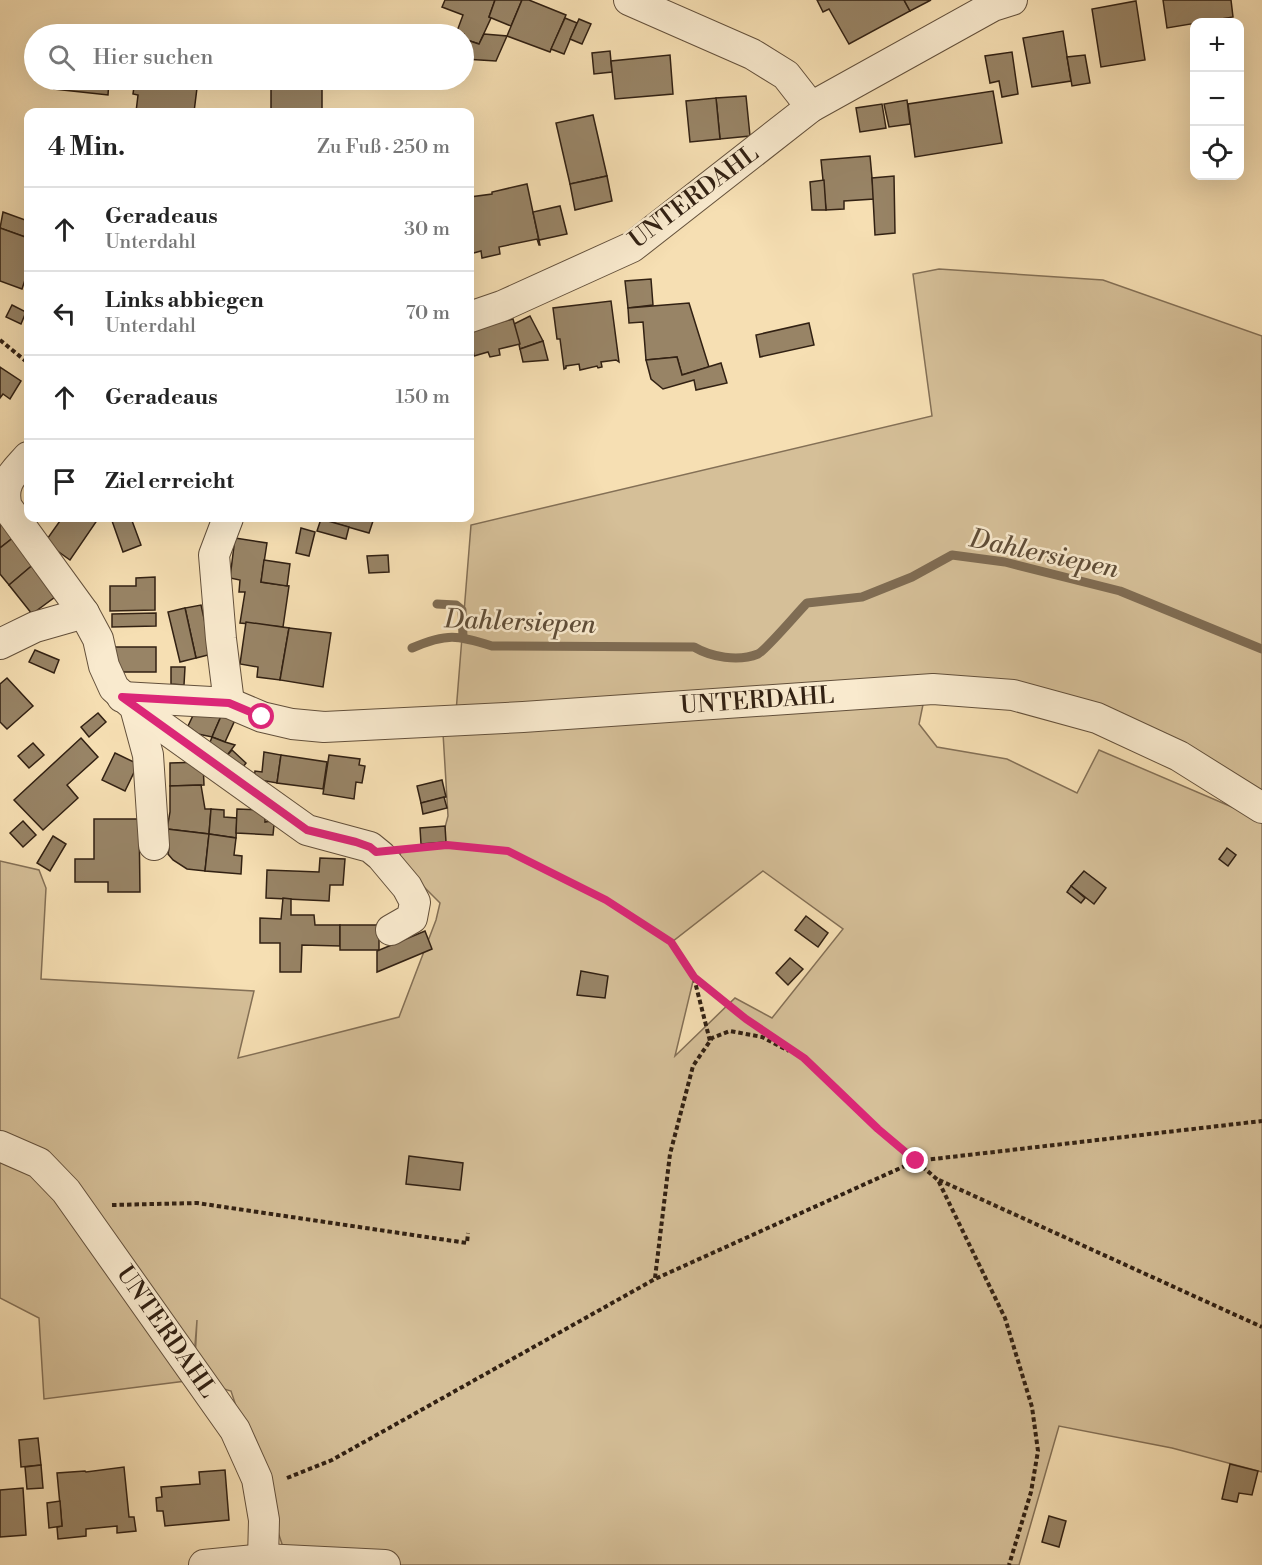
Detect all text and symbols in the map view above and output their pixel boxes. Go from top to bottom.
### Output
map controls [1190,18,1244,180]
button: + [1190,18,1244,72]
search box [24,24,474,90]
icon: search [45,41,78,74]
text: Hier suchen [93,44,213,71]
button: − [1190,72,1244,126]
button: locate [1190,126,1244,180]
text: 4 Min. [48,131,125,163]
text: Zu Fuß · 250 m [317,135,450,160]
street label: UNTERDAHL [623,138,765,256]
text: Geradeaus [105,203,218,230]
icon: ahead [48,213,81,246]
text: 30 m [404,217,450,242]
text: Unterdahl [105,230,196,255]
text: Links abbiegen [105,287,264,314]
icon: left [48,297,81,330]
text: 70 m [406,301,450,326]
text: Unterdahl [105,314,196,339]
icon: ahead [48,381,81,414]
text: Geradeaus [105,384,218,411]
text: 150 m [395,385,450,410]
icon: arrive [48,465,81,498]
text: Ziel erreicht [105,468,234,495]
water label: Dahlersiepen [966,522,1122,585]
water label: Dahlersiepen [443,603,597,641]
street label: UNTERDAHL [679,681,835,721]
route start [248,703,274,729]
route end [902,1147,928,1173]
street label: UNTERDAHL [109,1260,223,1404]

